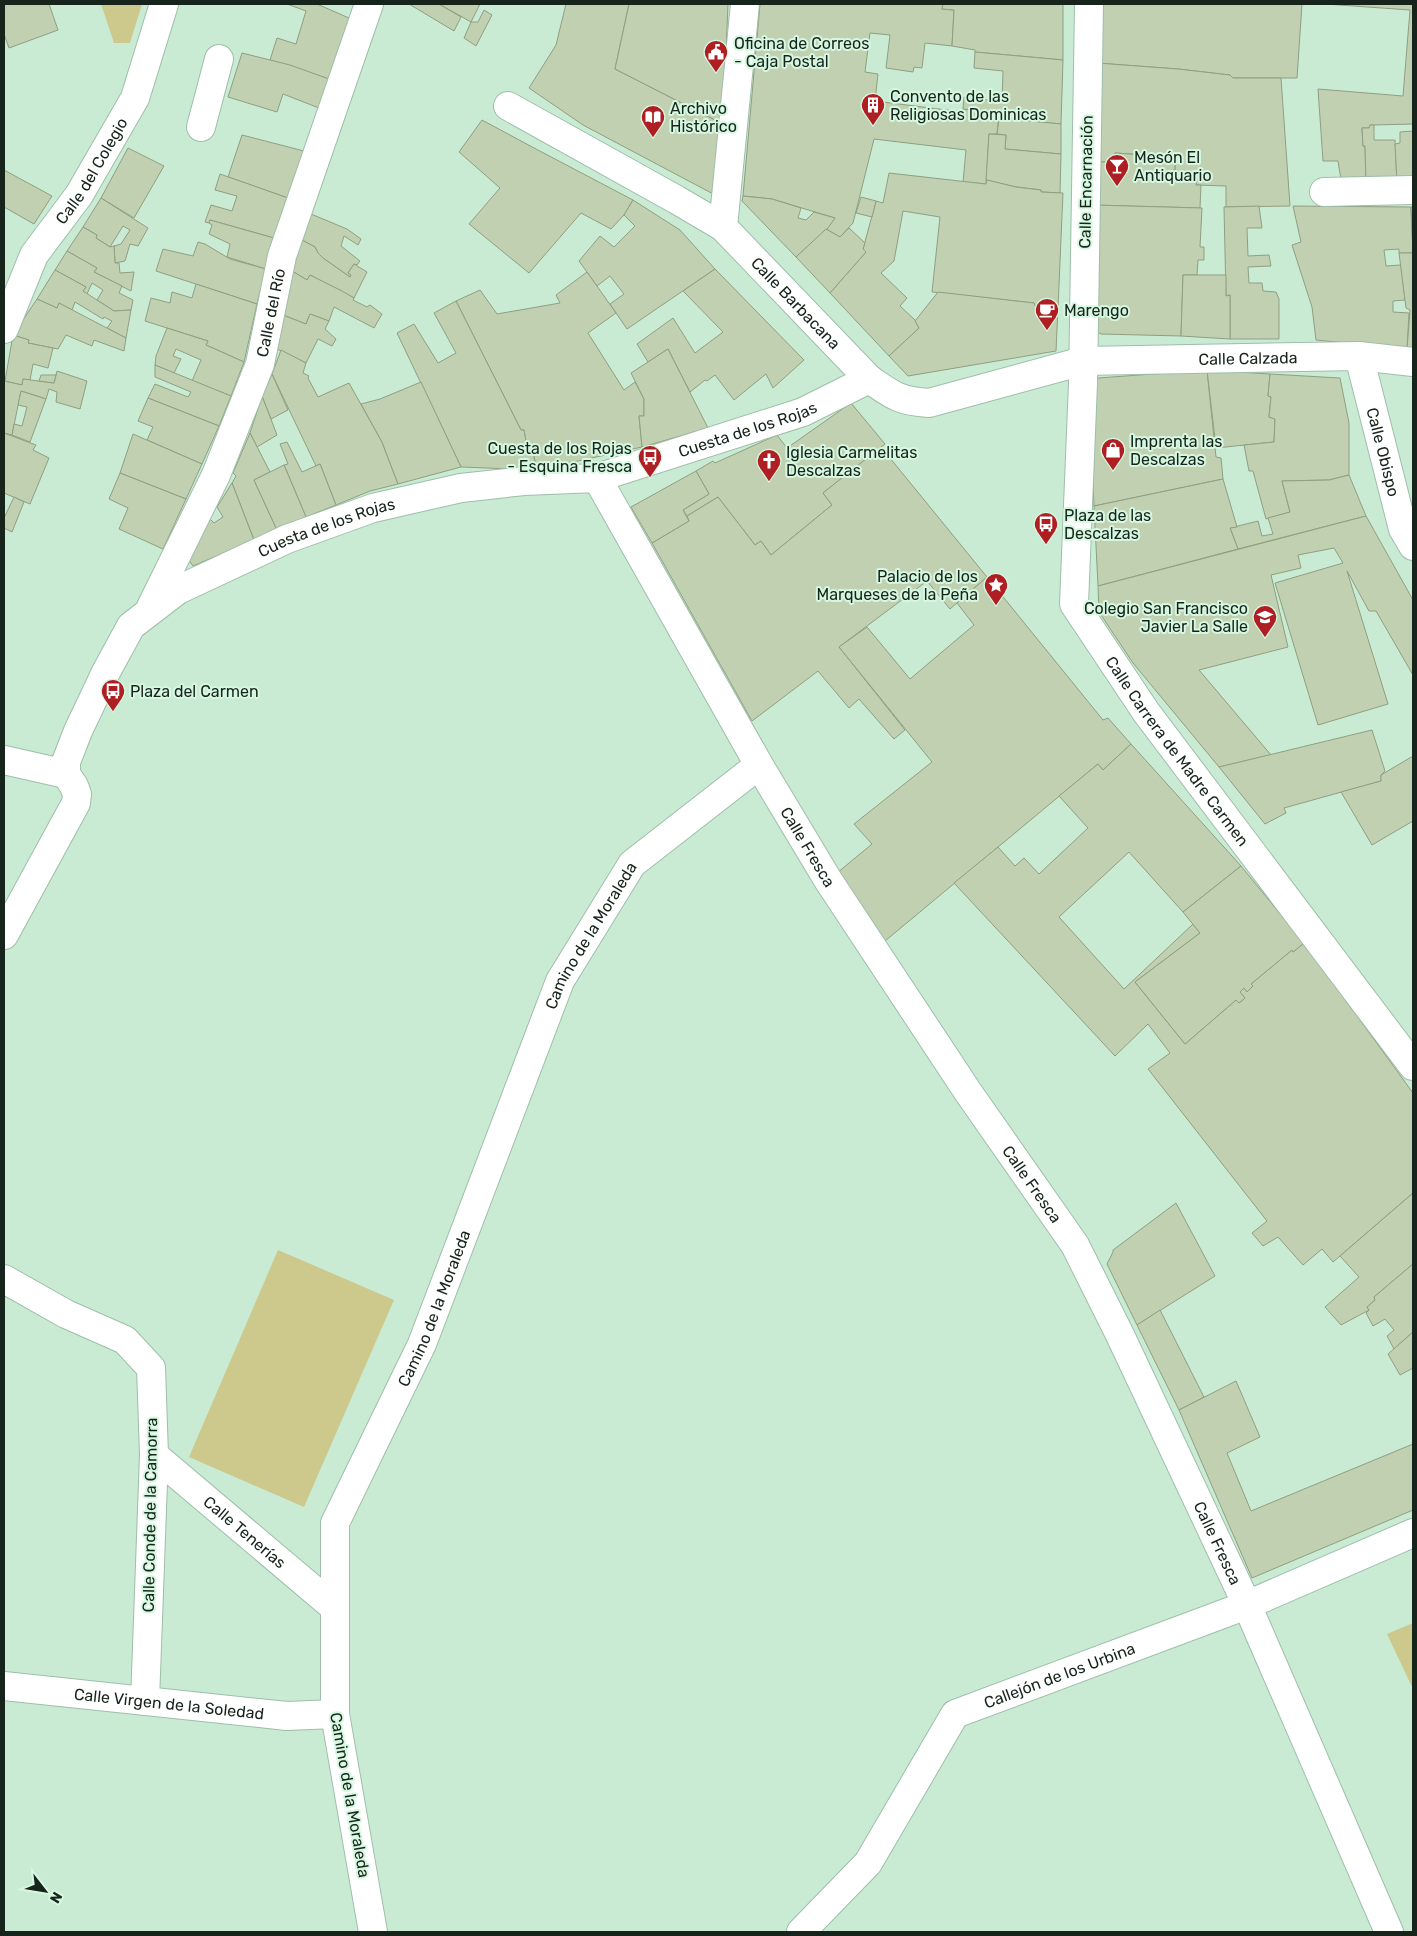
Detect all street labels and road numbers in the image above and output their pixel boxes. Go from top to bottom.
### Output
street label: Calle del Colegio [51,114,131,228]
street label: Calle Encarnación [1075,115,1097,249]
street label: Calle Barbacana [747,253,844,353]
street label: Calle del Río [252,267,289,359]
street label: Calle Calzada [1198,348,1298,368]
street label: Cuesta de los Rojas [676,397,820,461]
street label: Calle Obispo [1363,405,1404,499]
street label: Cuesta de los Rojas [255,494,397,561]
street label: Calle Carrera de Madre Carmen [1102,653,1253,850]
street label: Calle Fresca [777,803,839,891]
street label: Camino de la Moraleda [541,858,640,1012]
street label: Calle Fresca [999,1142,1066,1226]
street label: Camino de la Moraleda [393,1227,474,1390]
street label: Calle Conde de la Camorra [139,1417,161,1613]
street label: Calle Tenerías [200,1492,290,1572]
street label: Calle Fresca [1190,1498,1246,1588]
street label: Callejón de los Urbina [981,1638,1138,1712]
street label: Calle Virgen de la Soledad [73,1684,265,1723]
street label: Camino de la Moraleda [326,1711,374,1879]

